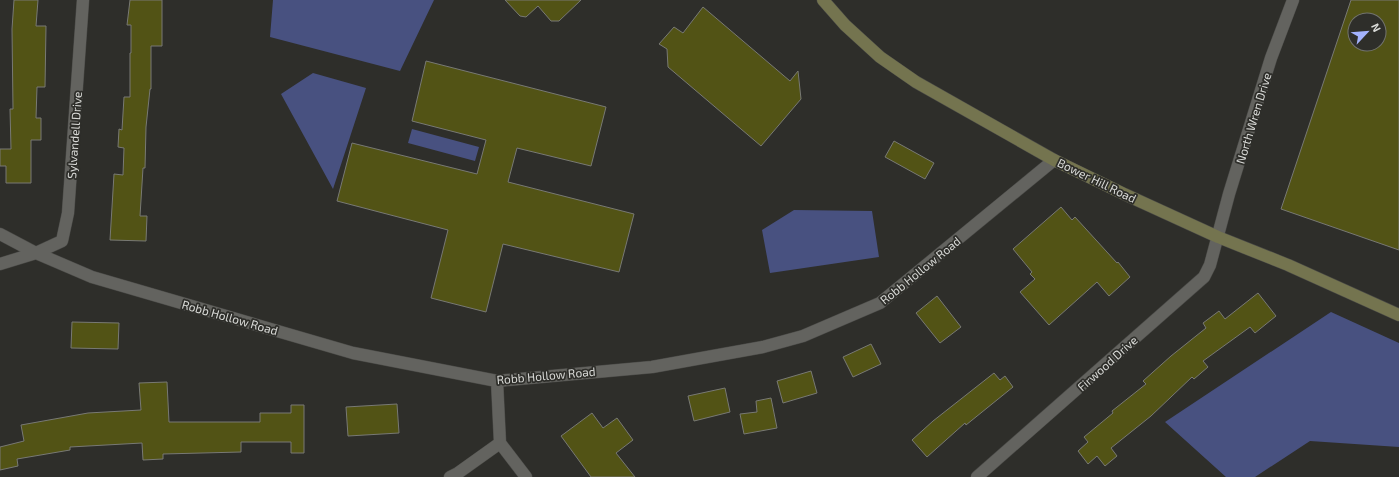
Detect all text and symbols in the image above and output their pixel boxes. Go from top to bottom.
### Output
north arrow [1347,12,1387,52]
text: N [1369,21,1384,34]
street label: North Wren Drive [1232,71,1274,165]
street label: Sylvandell Drive [64,91,84,179]
street label: Bower Hill Road [1055,155,1139,205]
street label: Robb Hollow Road [877,233,963,307]
street label: Robb Hollow Road [180,297,280,337]
street label: Firwood Drive [1074,332,1140,394]
street label: Robb Hollow Road [496,364,596,386]

